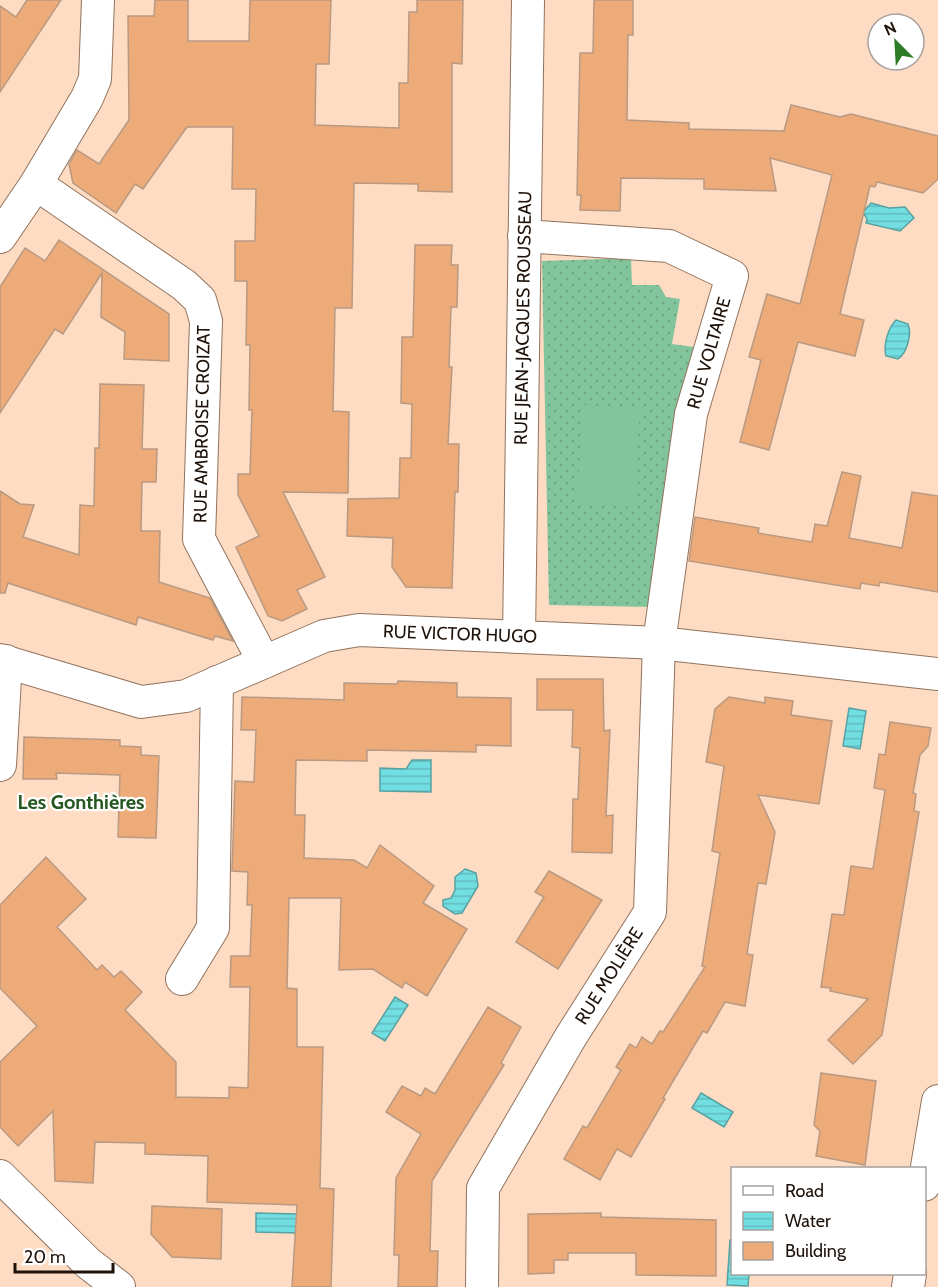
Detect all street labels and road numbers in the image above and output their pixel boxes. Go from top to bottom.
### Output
street label: RUE JEAN-JACQUES ROUSSEAU [510,191,536,445]
street label: RUE VOLTAIRE [683,294,735,412]
street label: RUE AMBROISE CROIZAT [189,324,215,523]
street label: RUE VICTOR HUGO [383,620,538,648]
street label: RUE MOLIÈRE [570,923,648,1029]

